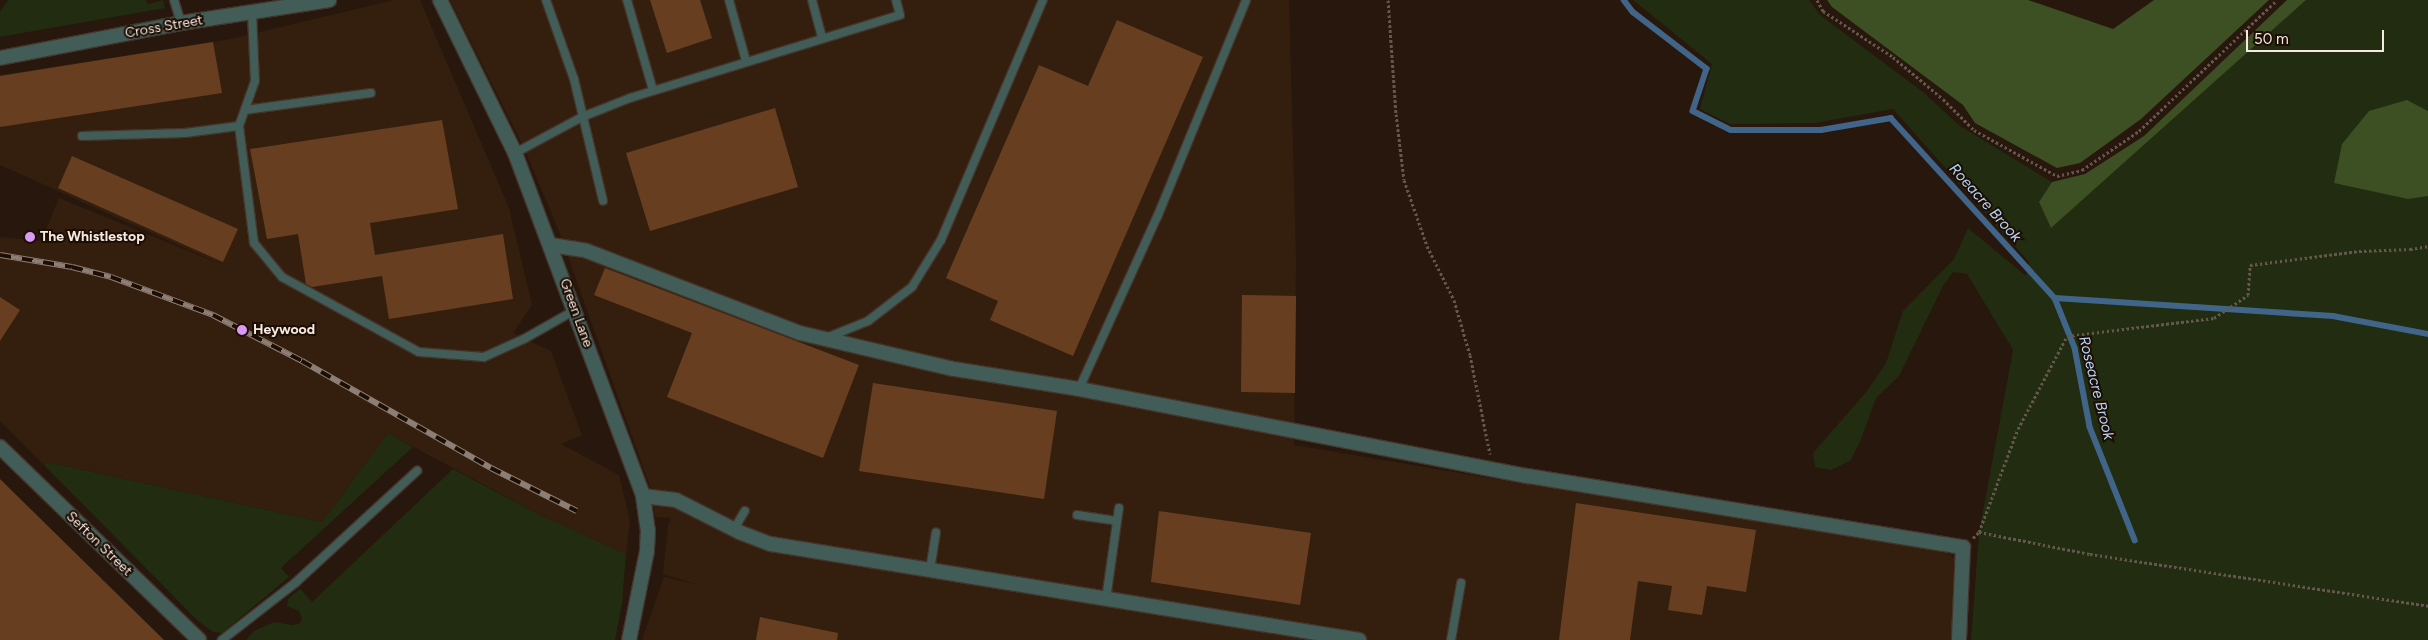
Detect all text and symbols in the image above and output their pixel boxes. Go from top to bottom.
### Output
street label: Cross Street [124,12,204,42]
scale bar [2248,20,2386,52]
text: 50 m [2254,30,2289,48]
water label: Roeacre Brook [1945,160,2025,246]
place label: The Whistlestop [40,229,145,245]
marker: The Whistlestop [24,231,36,243]
street label: Green Lane [556,276,596,350]
place label: Heywood [253,322,315,338]
marker: Heywood [235,323,249,337]
water label: Roseacre Brook [2074,334,2118,442]
street label: Sefton Street [63,508,135,580]

